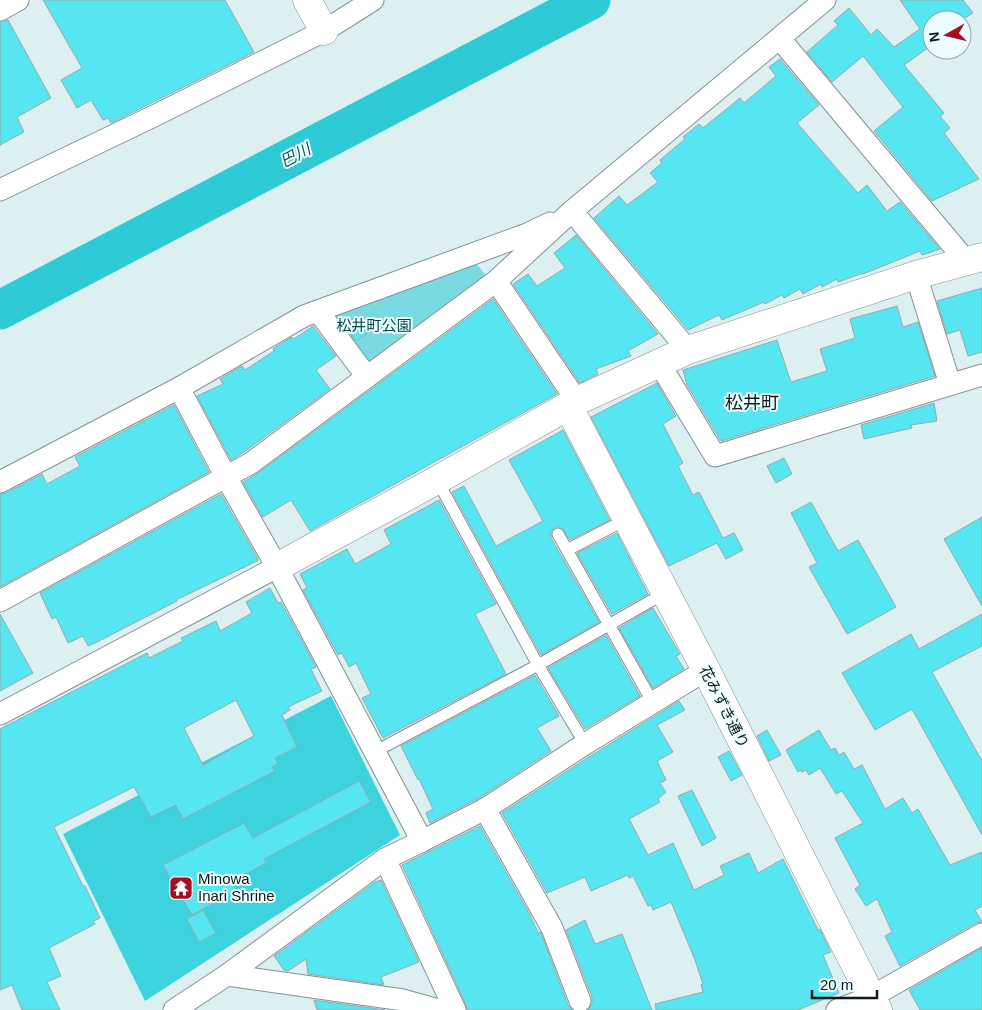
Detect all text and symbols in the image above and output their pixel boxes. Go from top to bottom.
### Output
north arrow [922,10,972,60]
text: N [925,31,943,43]
water label: 巴川 [277,139,315,170]
park label: 松井町公園 [336,317,412,334]
district label: 松井町 [725,393,779,413]
street label: 花みずき通り [696,663,752,751]
place label: Minowa Inari Shrine [198,870,275,904]
temple icon: Minowa Inari Shrine [168,875,194,901]
scale bar [812,968,877,1000]
text: 20 m [820,976,853,993]

